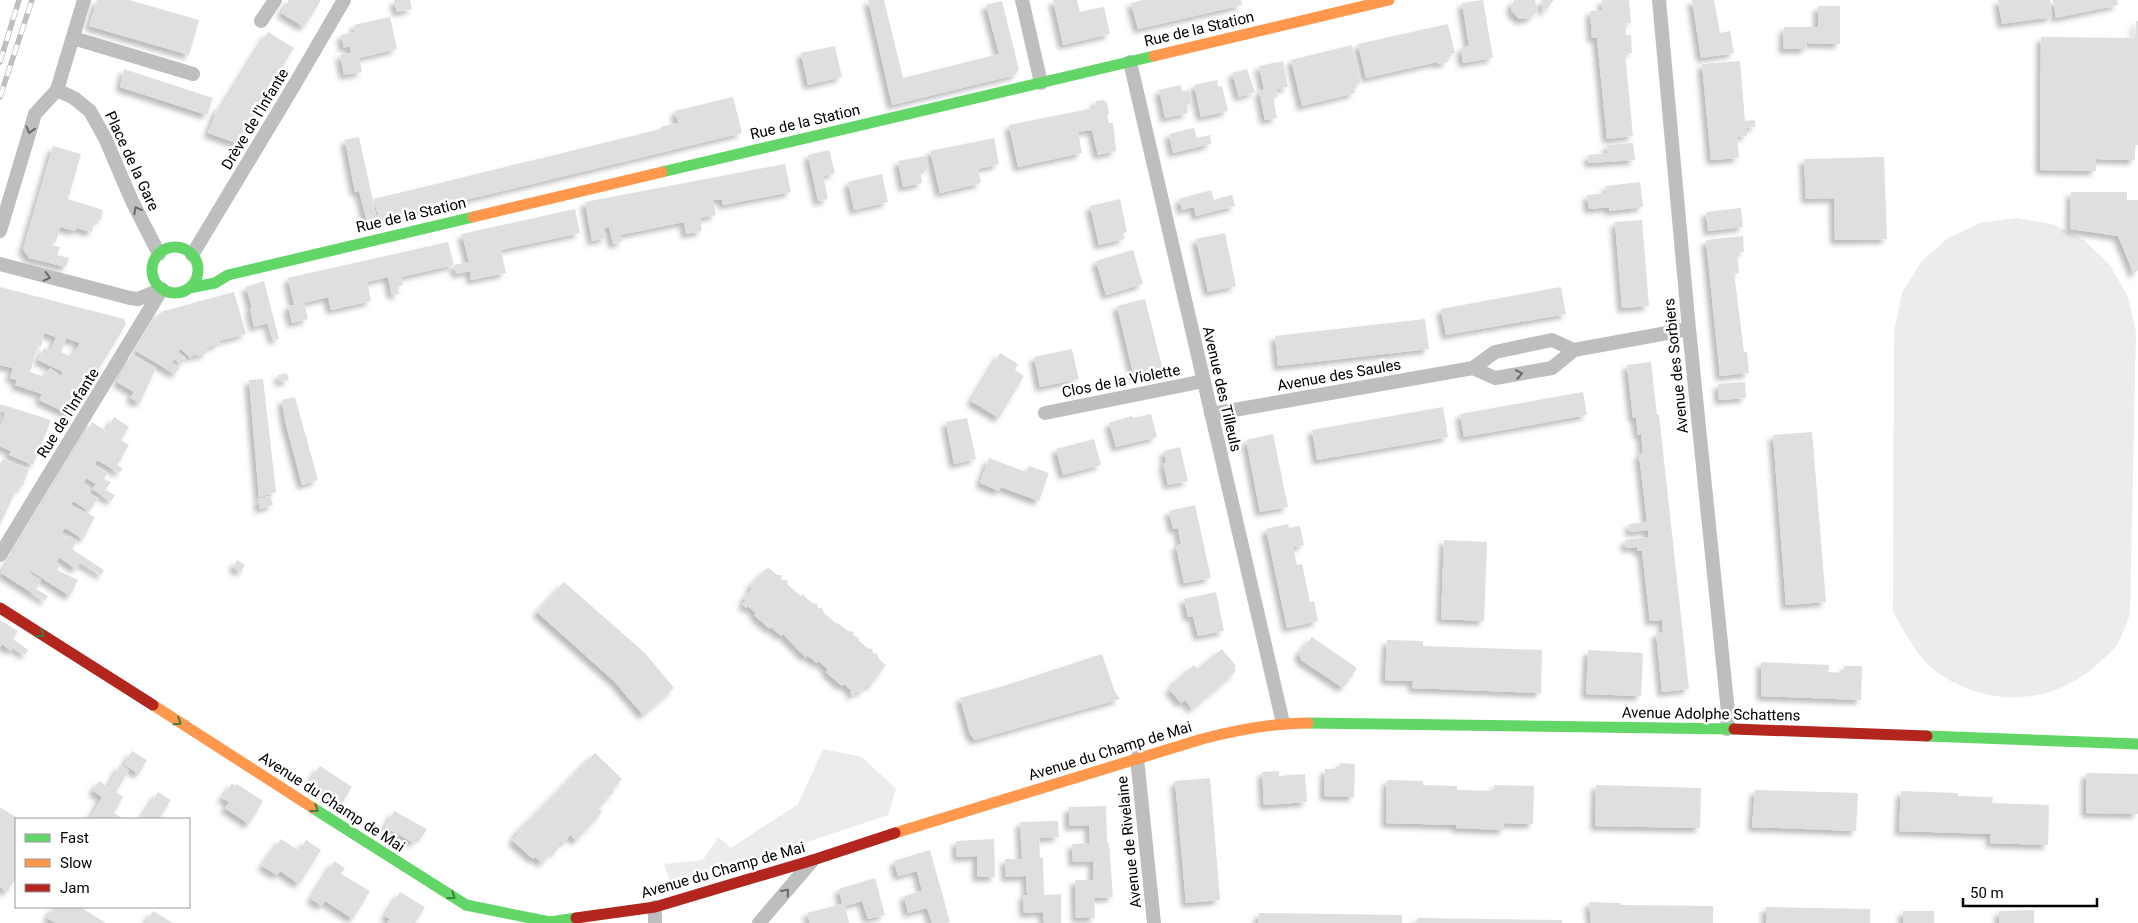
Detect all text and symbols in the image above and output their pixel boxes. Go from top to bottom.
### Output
street label: Rue de la Station [1142,8,1256,50]
street label: Drève de l'Infante [218,65,292,173]
street label: Rue de la Station [748,101,862,143]
street label: Place de la Gare [101,108,163,214]
one-way arrow [26,125,36,134]
street label: Rue de la Station [354,194,468,236]
one-way arrow [133,207,143,216]
one-way arrow [42,271,51,282]
street label: Avenue des Sorbiers [1660,297,1692,435]
street label: Avenue des Tilleuls [1199,325,1245,453]
street label: Avenue des Saules [1276,355,1402,395]
street label: Clos de la Violette [1060,361,1182,401]
street label: Rue de l'Infante [33,365,103,461]
one-way arrow [1514,369,1523,379]
one-way arrow [36,628,45,638]
street label: Avenue Adolphe Schattens [1622,703,1800,725]
one-way arrow [173,715,182,725]
street label: Avenue du Champ de Mai [1026,718,1194,784]
street label: Avenue du Champ de Mai [256,748,408,856]
street label: Avenue de Rivelaine [1113,775,1145,909]
one-way arrow [310,803,319,812]
legend [15,818,190,908]
text: Fast [60,829,89,847]
street label: Avenue du Champ de Mai [639,838,807,902]
text: Slow [60,854,92,872]
scale bar [1963,876,2097,908]
text: Jam [60,879,90,897]
text: 50 m [1970,884,2004,902]
one-way arrow [781,888,790,897]
one-way arrow [447,890,456,900]

